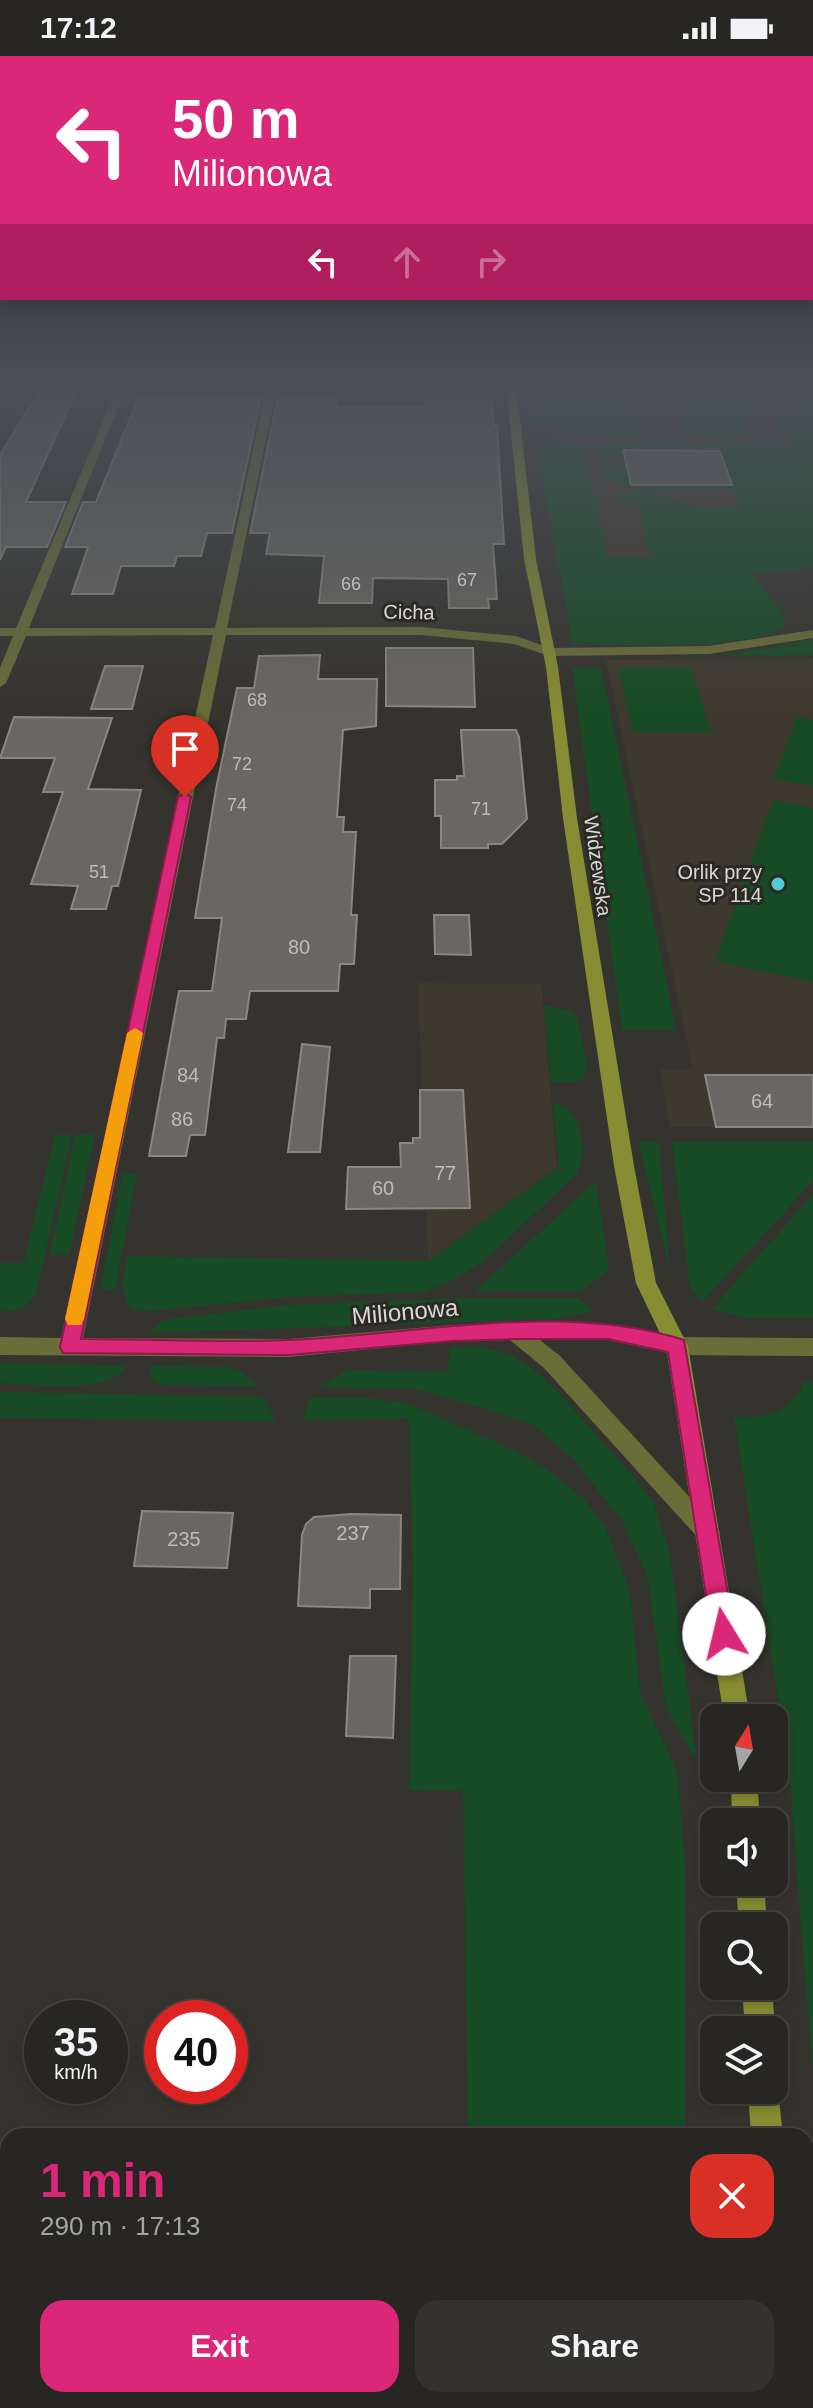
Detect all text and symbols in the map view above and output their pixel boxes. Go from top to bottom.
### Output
text: 17:12 [40,11,117,44]
text: 50 m [172,87,300,150]
icon: left [40,88,144,192]
text: Milionowa [172,153,332,194]
icon: left [301,240,345,284]
icon: ahead [385,240,429,284]
icon: right [469,240,513,284]
house number: 67 [457,570,477,590]
house number: 66 [341,574,361,594]
street label: Cicha [383,601,436,623]
house number: 68 [247,690,267,710]
pin [151,715,219,797]
icon: arrive [163,727,207,771]
house number: 72 [232,754,252,774]
house number: 74 [227,795,247,815]
house number: 71 [471,799,491,819]
street label: Widzewska [580,814,616,918]
place label: Orlik przy SP 114 [678,861,762,906]
house number: 51 [89,862,109,882]
marker: Orlik przy SP 114 [769,875,787,893]
house number: 80 [288,936,310,958]
house number: 84 [177,1064,199,1086]
house number: 64 [751,1090,773,1112]
house number: 86 [171,1108,193,1130]
house number: 77 [434,1162,456,1184]
house number: 60 [372,1177,394,1199]
street label: Milionowa [351,1293,460,1330]
house number: 237 [336,1522,370,1544]
house number: 235 [167,1528,201,1550]
position arrow [682,1592,766,1676]
north arrow [700,1704,788,1792]
map controls [700,1704,788,2104]
button: sound [700,1808,788,1896]
button: search [700,1912,788,2000]
speed limit sign: 40 [144,2000,248,2104]
button: layers [700,2016,788,2104]
text: 35 [54,2020,98,2064]
text: km/h [54,2061,98,2083]
text: 1 min [40,2154,165,2207]
button: close [690,2154,774,2238]
text: 290 m · 17:13 [40,2211,200,2241]
button: Exit [40,2300,399,2392]
button: Share [415,2300,774,2392]

